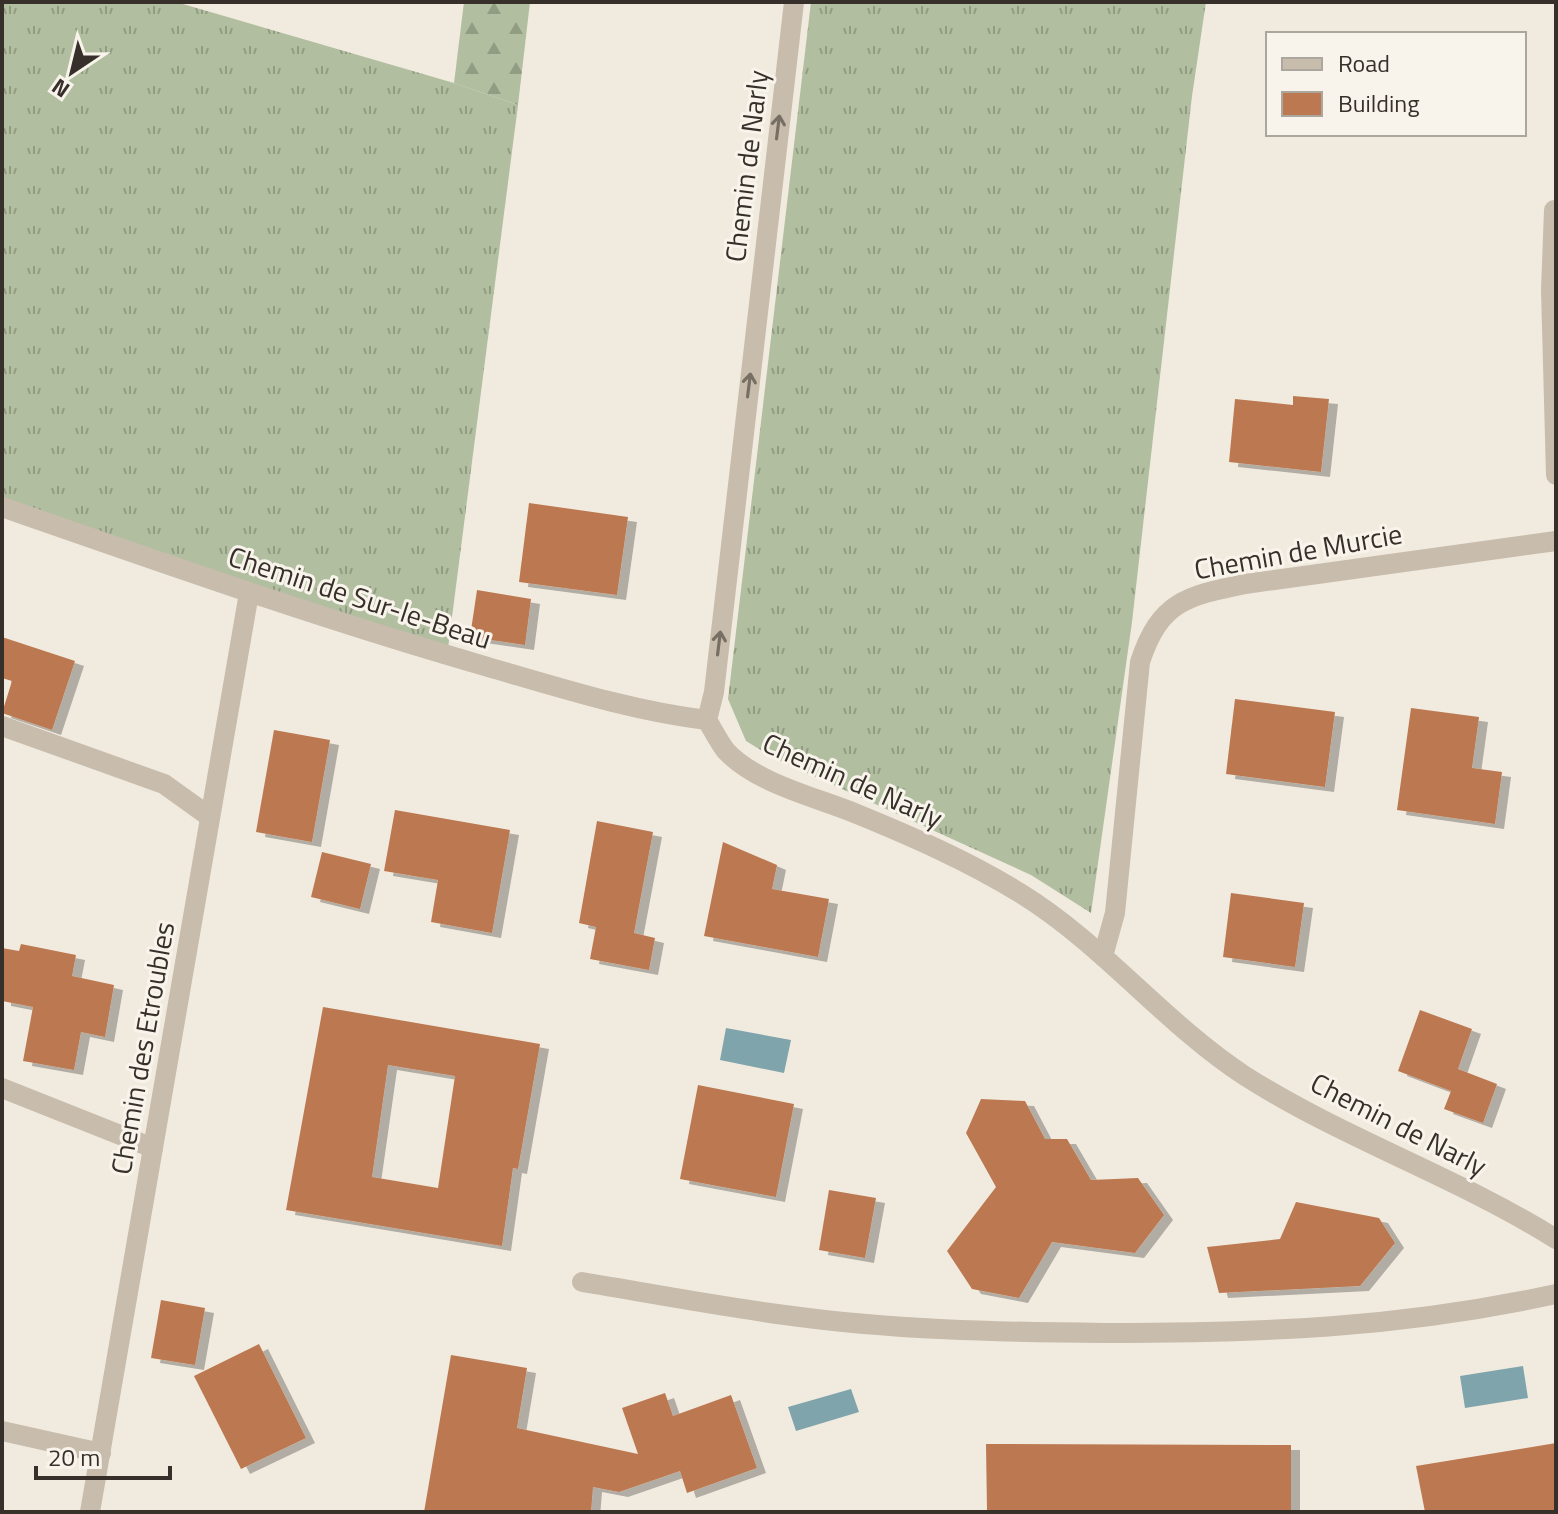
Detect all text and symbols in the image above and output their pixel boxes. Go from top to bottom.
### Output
north arrow [32,32,112,112]
legend [1266,32,1526,136]
text: Road [1338,45,1390,81]
street label: Chemin de Narly [713,68,779,264]
text: N [45,70,77,107]
text: Building [1338,85,1420,121]
one-way arrow [771,114,786,141]
one-way arrow [741,372,756,399]
street label: Chemin de Murcie [1191,512,1405,590]
street label: Chemin de Sur-le-Beau [223,534,497,660]
one-way arrow [712,631,727,657]
street label: Chemin de Narly [756,721,950,839]
street label: Chemin des Etroubles [99,918,185,1178]
street label: Chemin de Narly [1303,1061,1495,1187]
scale bar [36,1430,170,1480]
text: 20 m [48,1439,100,1475]

